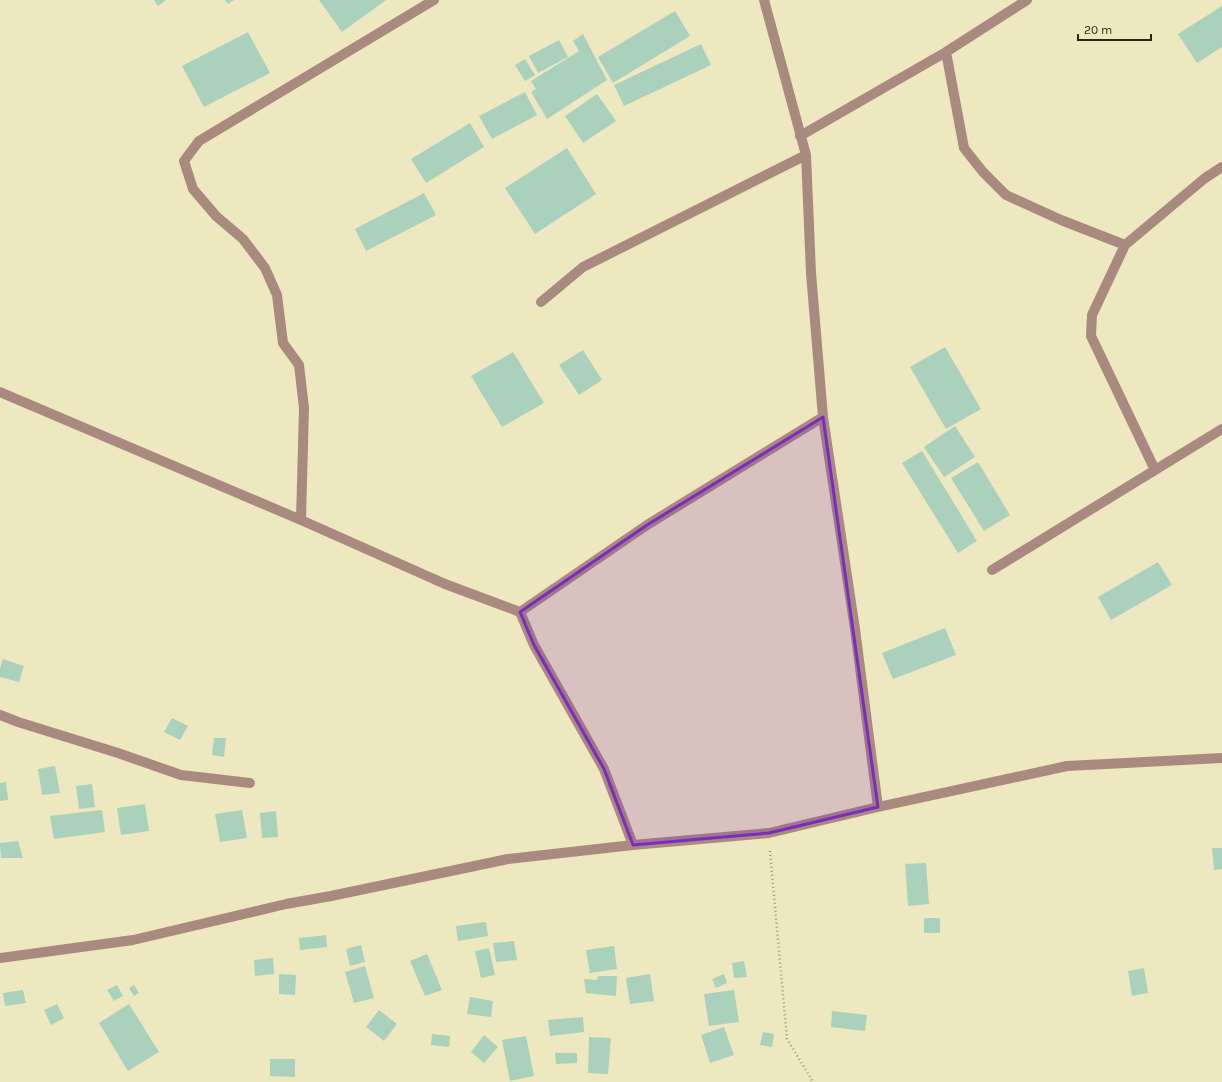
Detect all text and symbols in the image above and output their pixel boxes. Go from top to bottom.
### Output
scale bar [1078,16,1151,42]
text: 20 m [1084,23,1112,37]

